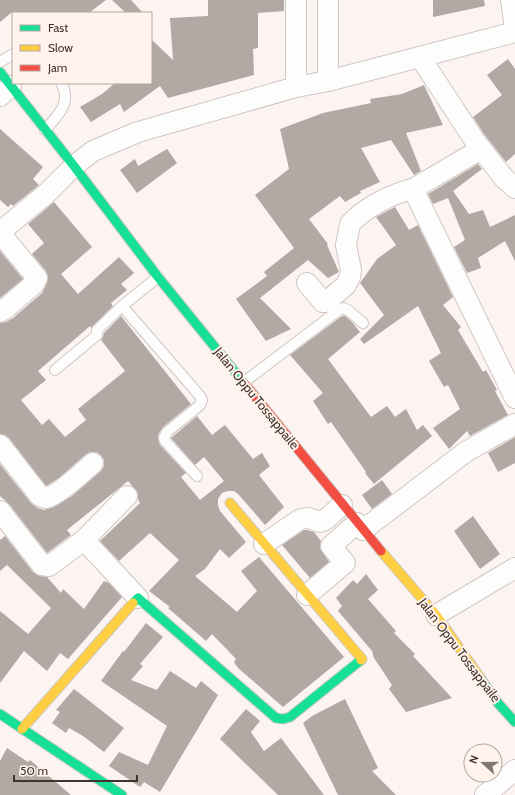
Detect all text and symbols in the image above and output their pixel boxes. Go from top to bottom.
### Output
legend [12,12,152,84]
text: Fast [48,20,68,35]
text: Slow [48,40,73,55]
text: Jam [47,60,67,75]
street label: Jalan Oppu Tossappaile [210,343,303,452]
street label: Jalan Oppu Tossappaile [415,594,505,706]
north arrow [463,743,503,783]
text: N [466,753,482,766]
scale bar [14,757,137,783]
text: 50 m [20,763,48,778]

